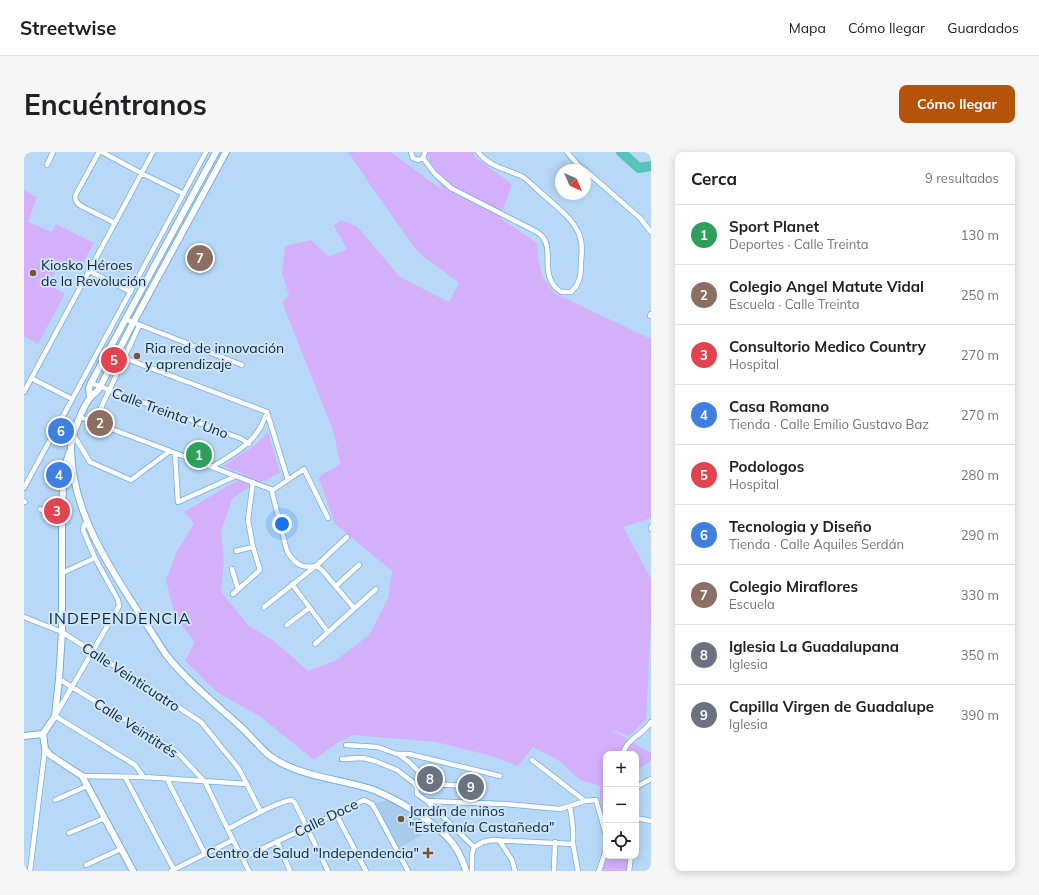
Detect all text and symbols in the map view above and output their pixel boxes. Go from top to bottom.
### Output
text: Streetwise [20,16,116,40]
text: Mapa [789,19,826,37]
text: Cómo llegar [848,19,925,37]
text: Guardados [947,19,1019,37]
button: Cómo llegar [899,85,1015,123]
text: Encuéntranos [24,87,207,122]
north arrow [555,164,591,200]
text: Cerca [691,168,737,189]
text: 9 resultados [925,170,999,186]
text: Sport Planet [729,217,819,236]
text: 1 [700,227,708,243]
text: 130 m [961,227,999,243]
text: Deportes · Calle Treinta [729,236,869,252]
pin: 7 [187,243,213,273]
place label: Kiosko Héroes de la Revolución [41,256,146,290]
marker: Kiosko Héroes de la Revolución [28,268,38,278]
text: Colegio Angel Matute Vidal [729,277,924,296]
text: 2 [700,287,708,303]
text: 250 m [961,287,999,303]
text: Escuela · Calle Treinta [729,296,859,312]
text: Consultorio Medico Country [729,337,926,356]
place label: Ria red de innovación y aprendizaje [145,339,284,373]
pin: 5 [101,345,127,375]
text: 3 [700,347,708,363]
text: 270 m [961,347,999,363]
marker: Ria red de innovación y aprendizaje [132,351,142,361]
text: Hospital [729,356,779,372]
street label: Calle Treinta Y Uno [109,384,231,442]
text: Casa Romano [729,397,829,416]
text: 4 [700,407,708,423]
text: 270 m [961,407,999,423]
pin: 2 [87,408,113,438]
pin: 6 [48,416,74,446]
text: Tienda · Calle Emilio Gustavo Baz [729,416,929,432]
pin: 1 [186,440,212,470]
text: Podologos [729,457,804,476]
pin: 4 [46,460,72,490]
text: 5 [700,467,708,483]
text: 280 m [961,467,999,483]
text: Hospital [729,476,779,492]
pin: 3 [44,496,70,526]
your location [272,514,292,534]
text: Tecnologia y Diseño [729,517,872,536]
text: 6 [700,527,708,543]
text: 290 m [961,527,999,543]
text: Tienda · Calle Aquiles Serdán [729,536,904,552]
text: Colegio Miraflores [729,577,858,596]
text: 7 [700,587,708,603]
text: 330 m [961,587,999,603]
text: Escuela [729,596,775,612]
district label: INDEPENDENCIA [49,608,191,628]
text: Iglesia La Guadalupana [729,637,899,656]
street label: Calle Veinticuatro [79,639,183,715]
text: 8 [700,647,708,663]
text: 350 m [961,647,999,663]
text: Iglesia [729,656,768,672]
street label: Calle Veintitrés [91,694,181,762]
text: Capilla Virgen de Guadalupe [729,697,934,716]
text: 9 [700,707,708,723]
text: 390 m [961,707,999,723]
text: Iglesia [729,716,768,732]
map controls [603,751,639,859]
button: + [603,751,639,787]
pin: 8 [417,764,443,794]
pin: 9 [458,772,484,802]
button: − [603,787,639,823]
street label: Calle Doce [291,795,361,841]
place label: Jardín de niños "Estefanía Castañeda" [409,802,555,836]
marker: Jardín de niños "Estefanía Castañeda" [396,814,406,824]
button: locate [603,823,639,859]
place label: Centro de Salud "Independencia" [206,844,419,862]
marker: Centro de Salud "Independencia" [422,847,434,859]

